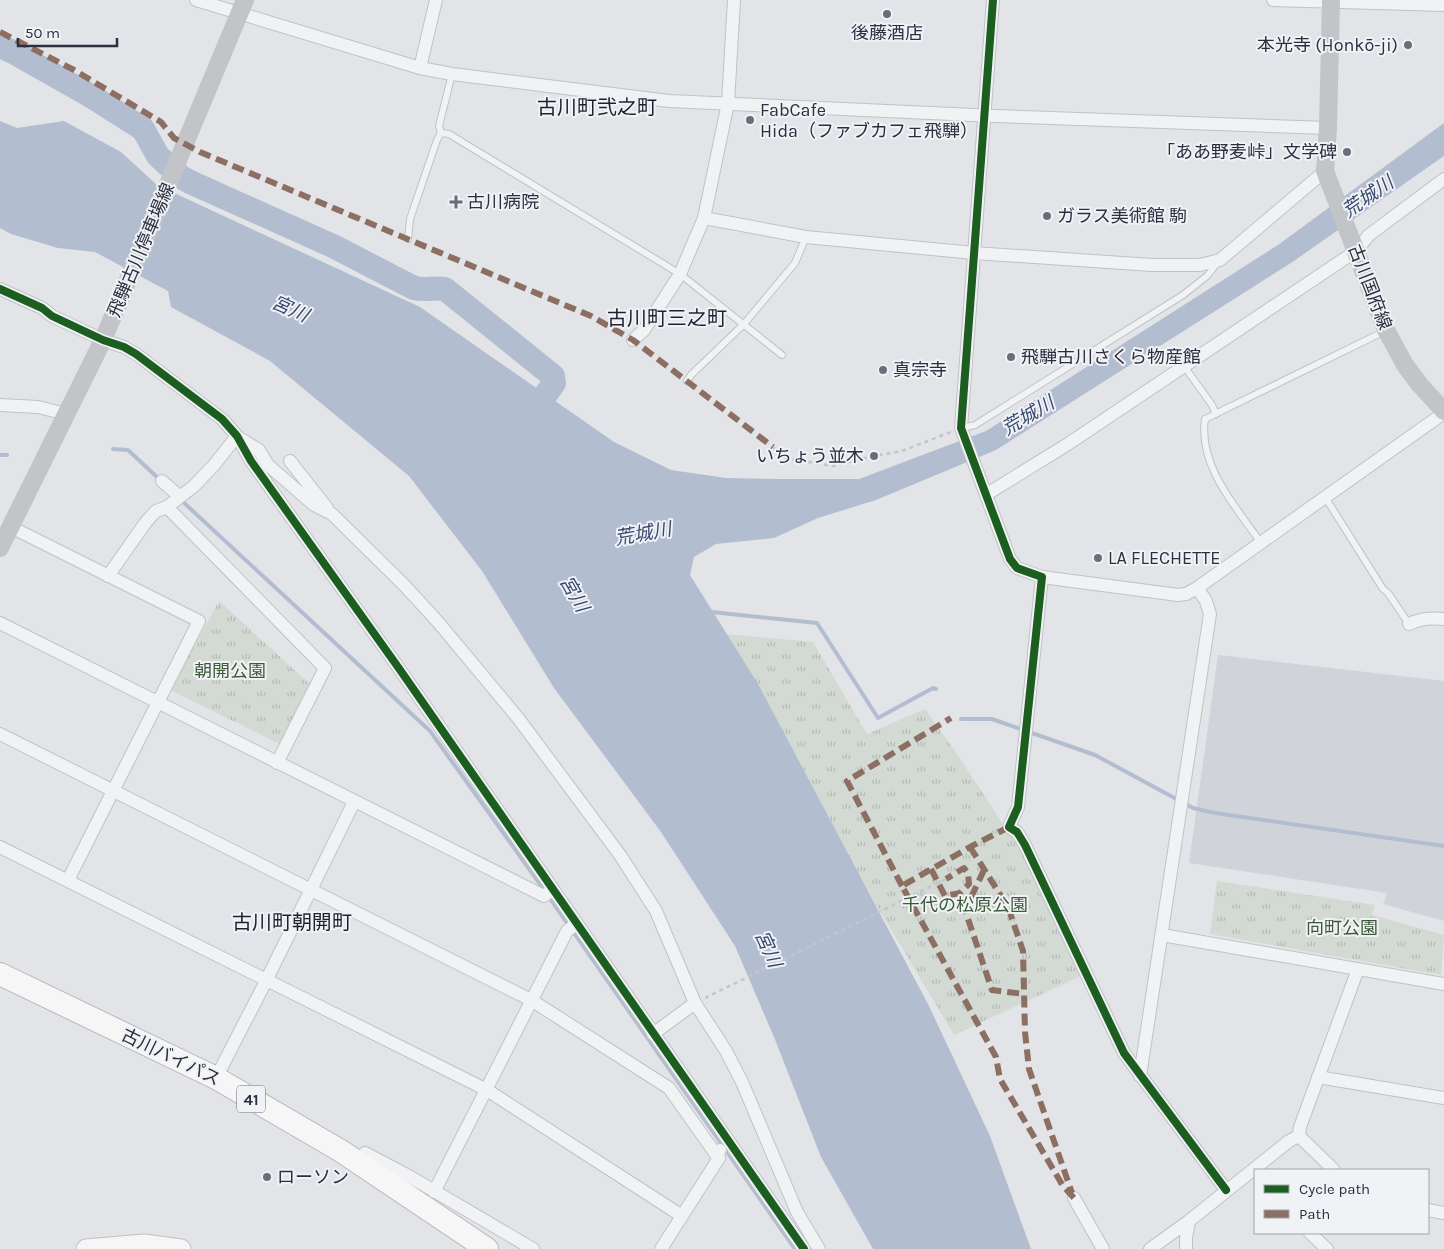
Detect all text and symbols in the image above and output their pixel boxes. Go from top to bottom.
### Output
marker: 後藤酒店 [881,8,893,20]
scale bar [18,15,116,47]
place label: 後藤酒店 [851,22,923,44]
text: 50 m [25,24,60,42]
place label: 本光寺 (Honkō-ji) [1257,34,1398,56]
marker: 本光寺 (Honkō-ji) [1402,39,1414,51]
district label: 古川町弐之町 [537,96,657,119]
place label: FabCafe Hida（ファブカフェ飛騨） [760,99,978,142]
marker: FabCafe Hida（ファブカフェ飛騨） [744,114,756,126]
place label: 「ああ野麦峠」文学碑 [1157,141,1337,163]
marker: 「ああ野麦峠」文学碑 [1341,146,1353,158]
water label: 荒城川 [1338,170,1399,222]
street label: 飛騨古川停車場線 [103,179,179,321]
place label: 古川病院 [467,191,539,213]
marker: 古川病院 [449,195,463,209]
place label: ガラス美術館 駒 [1057,205,1187,227]
marker: ガラス美術館 駒 [1041,210,1053,222]
street label: 古川国府線 [1344,241,1396,333]
water label: 宮川 [268,291,314,328]
district label: 古川町三之町 [607,307,727,330]
place label: 飛騨古川さくら物産館 [1021,346,1201,368]
marker: 飛騨古川さくら物産館 [1005,351,1017,363]
place label: 真宗寺 [893,359,947,381]
marker: 真宗寺 [877,364,889,376]
water label: 荒城川 [998,391,1060,440]
place label: いちょう並木 [756,445,864,467]
marker: いちょう並木 [868,450,880,462]
water label: 荒城川 [613,518,675,550]
place label: LA FLECHETTE [1108,547,1220,569]
marker: LA FLECHETTE [1092,552,1104,564]
water label: 宮川 [555,572,594,618]
park label: 朝開公園 [194,660,266,682]
park label: 千代の松原公園 [902,894,1028,916]
district label: 古川町朝開町 [232,911,352,934]
park label: 向町公園 [1306,917,1378,939]
water label: 宮川 [750,927,787,973]
street label: 古川バイパス [118,1024,224,1090]
road number: 41 [237,1086,265,1112]
place label: ローソン [277,1166,349,1188]
legend [1254,1169,1429,1234]
marker: ローソン [261,1171,273,1183]
text: Cycle path [1299,1180,1370,1198]
text: Path [1299,1205,1330,1223]

